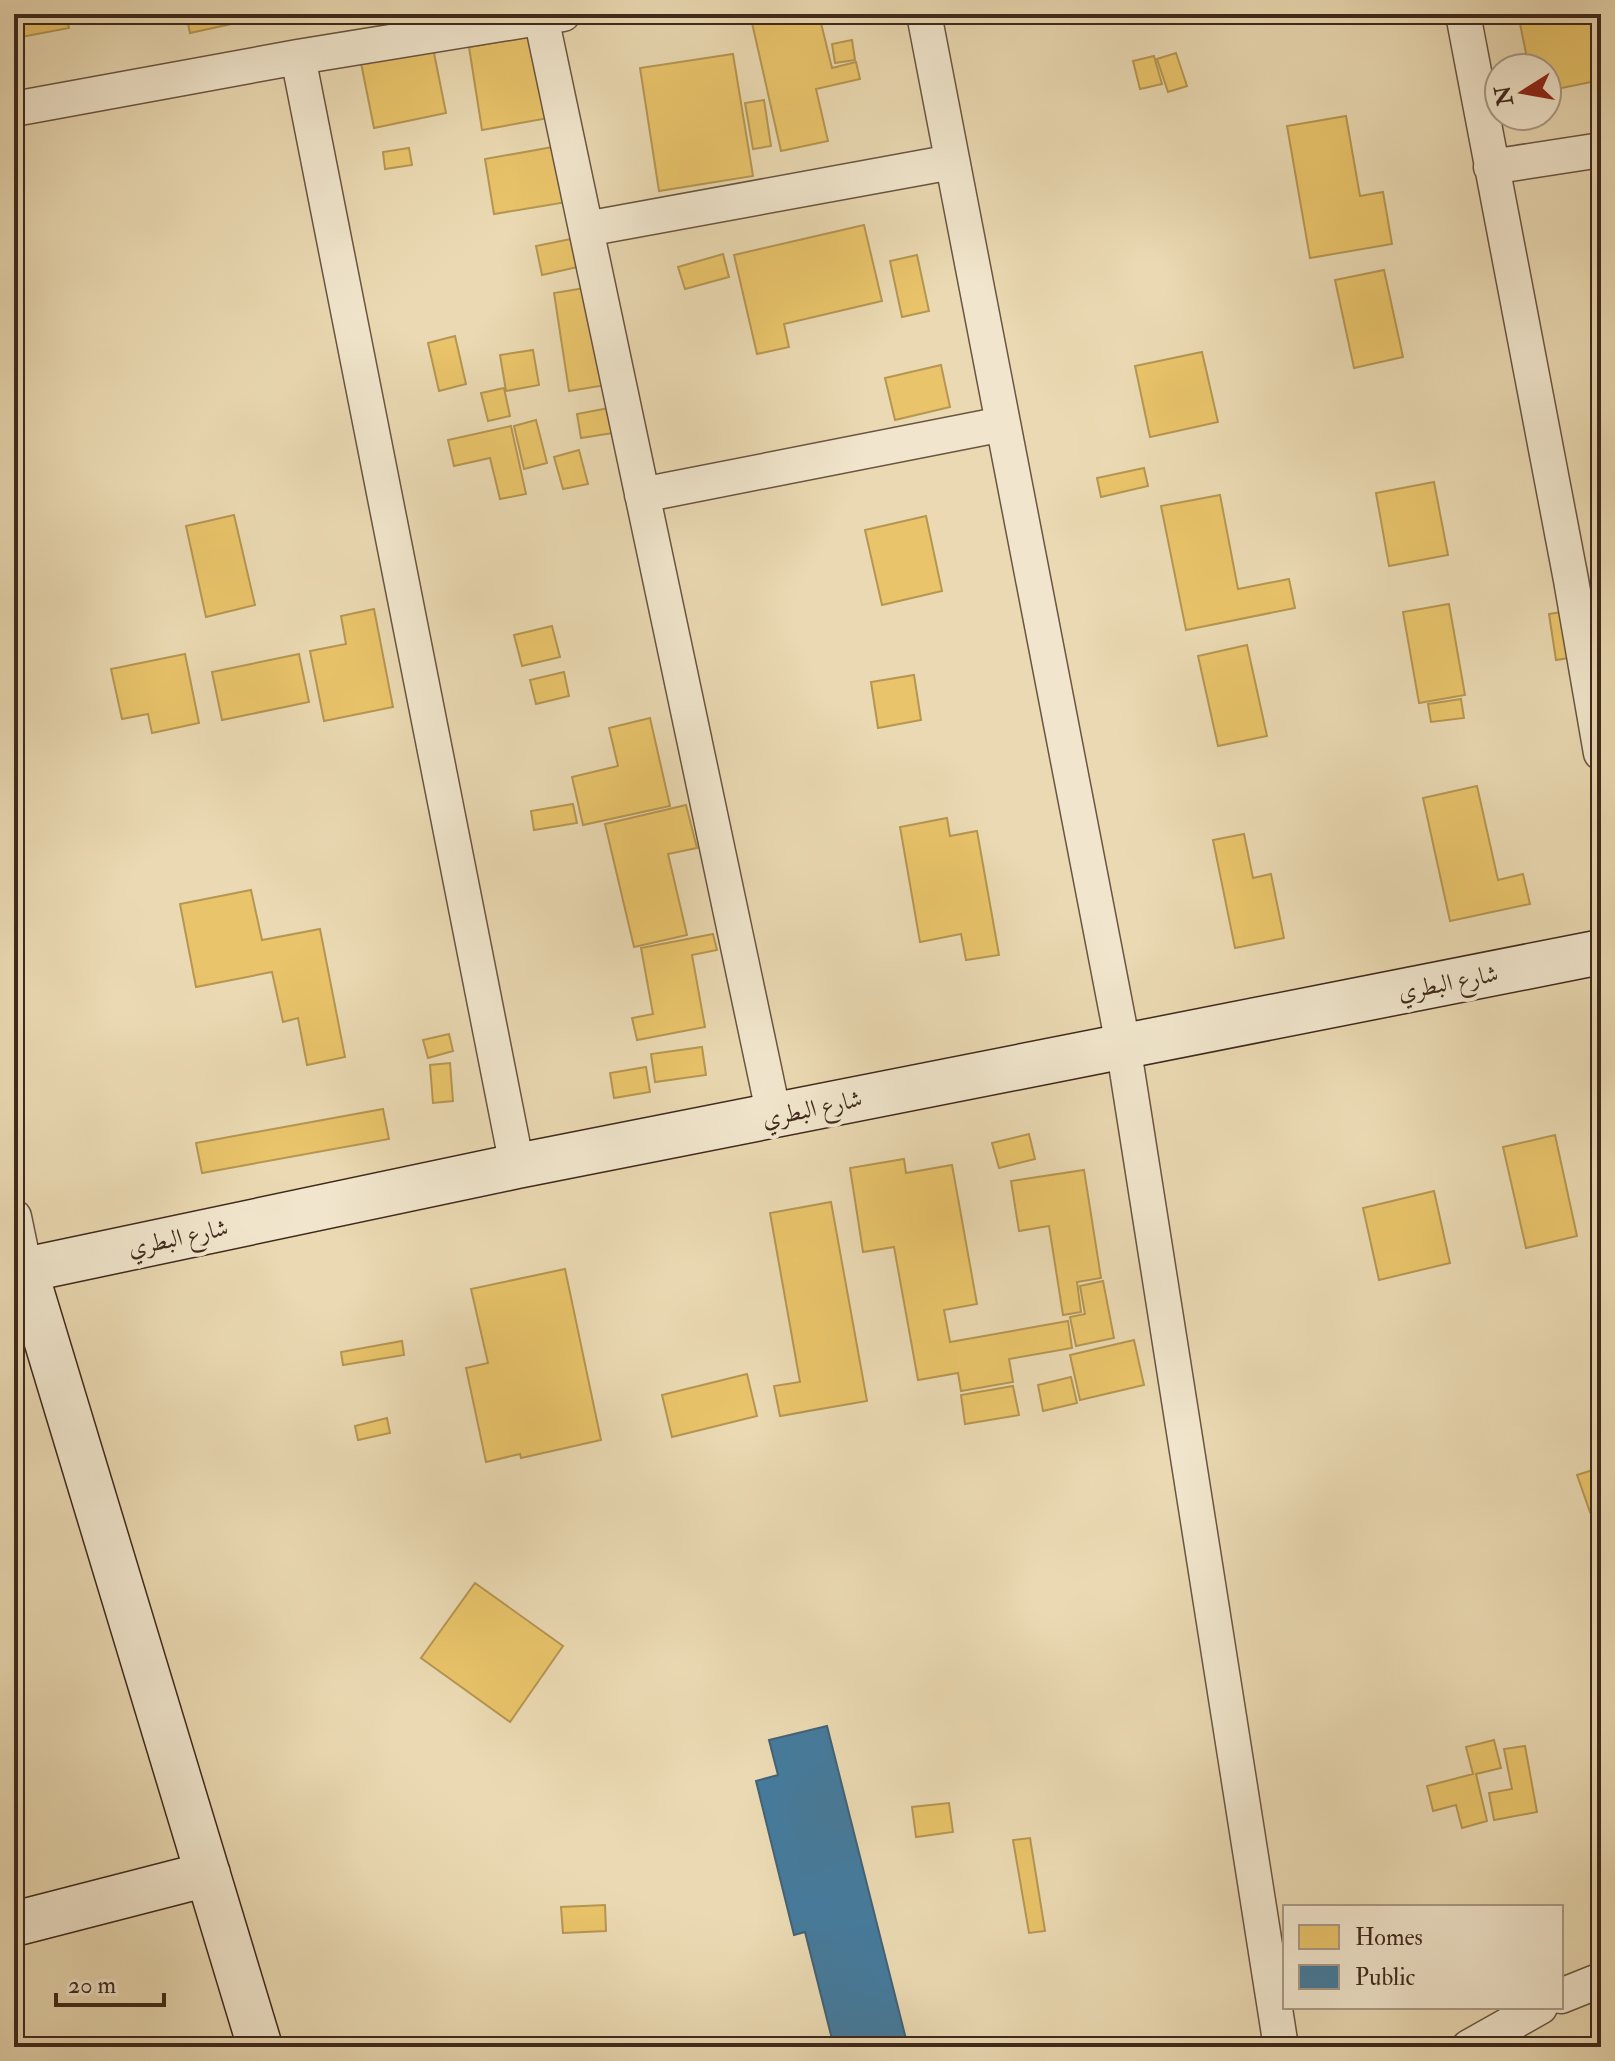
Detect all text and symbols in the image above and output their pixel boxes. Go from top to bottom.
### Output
north arrow [1483,52,1563,132]
text: N [1489,83,1520,109]
street label: شارع البطري [1395,958,1502,1012]
street label: شارع البطري [759,1083,866,1139]
street label: شارع البطري [125,1212,232,1268]
legend [1283,1905,1563,2009]
text: Homes [1355,1922,1423,1953]
scale bar [56,1957,164,2007]
text: Public [1355,1962,1415,1993]
text: 20 m [68,1970,117,2001]

